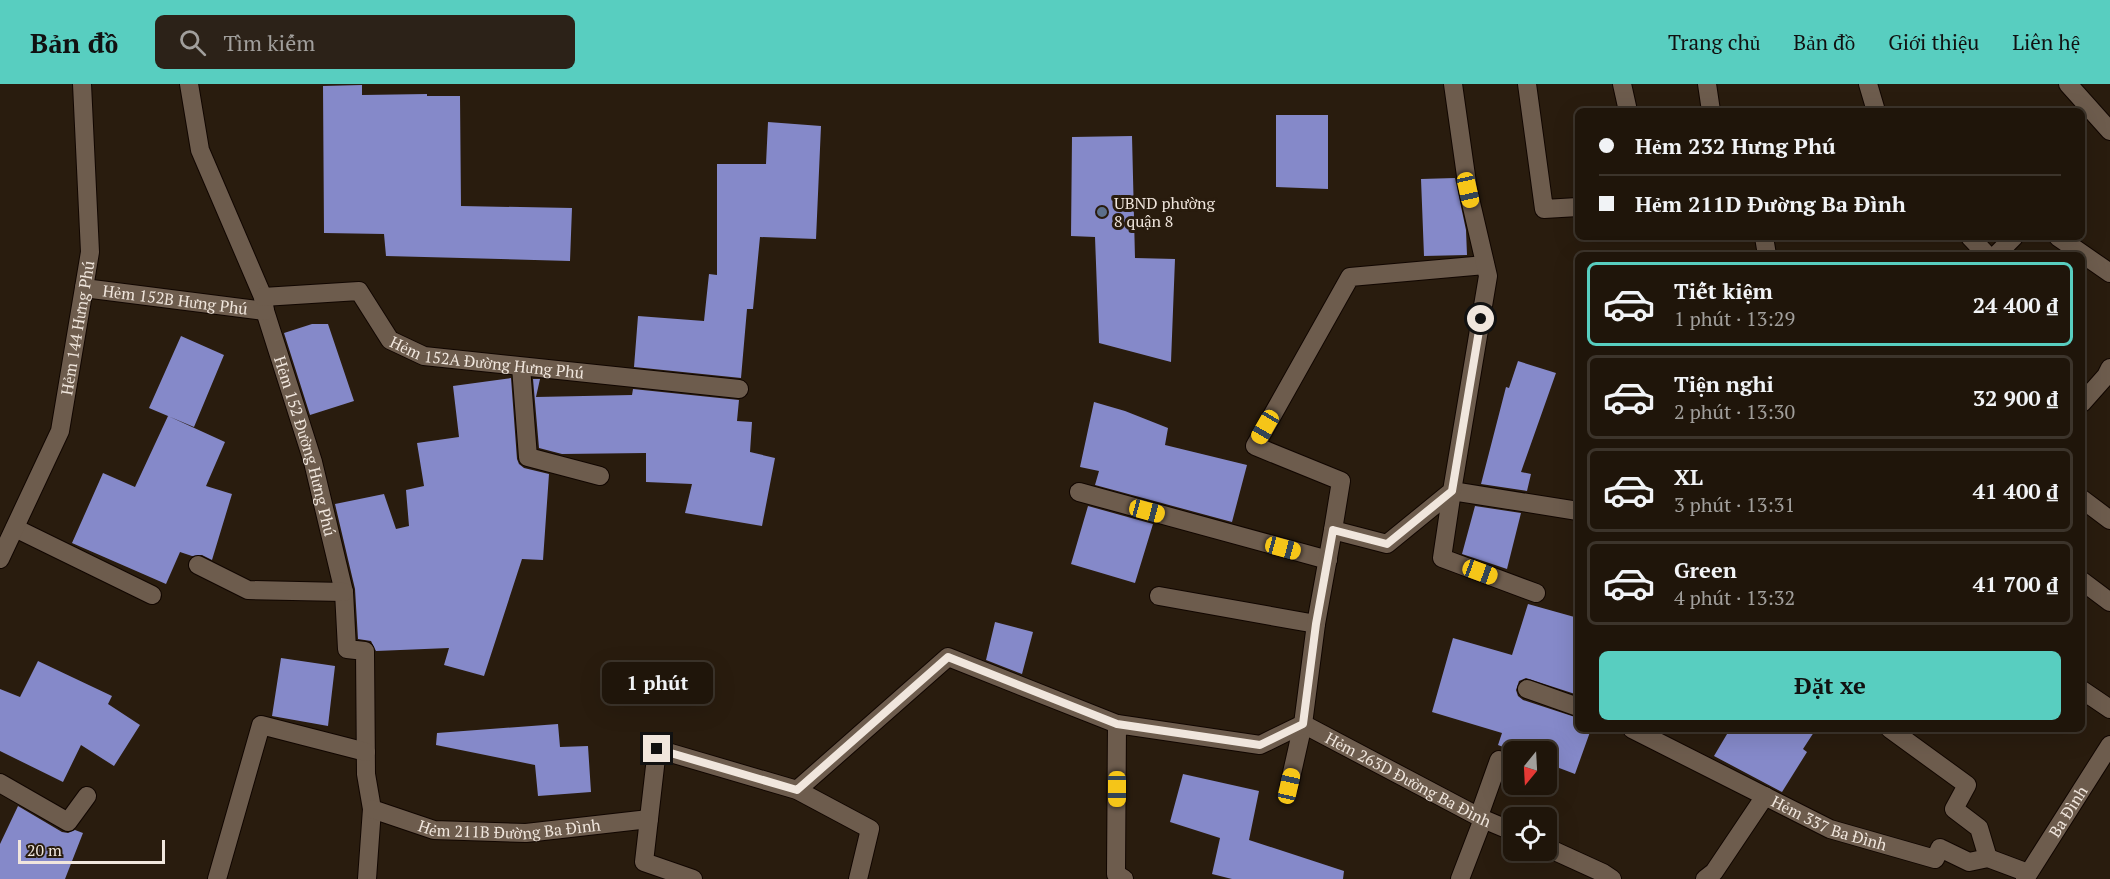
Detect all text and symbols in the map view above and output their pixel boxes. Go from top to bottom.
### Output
search box [155,15,575,69]
text: Bản đồ [30,24,119,61]
icon: search [176,26,209,59]
text: Tìm kiếm [224,28,315,57]
text: Trang chủ [1668,28,1760,56]
text: Bản đồ [1793,28,1855,56]
text: Giới thiệu [1888,28,1979,56]
text: Liên hệ [2012,28,2080,56]
text: Hẻm 232 Hưng Phú [1635,131,1836,160]
car [1455,170,1481,210]
text: Hẻm 211D Đường Ba Đình [1635,189,1906,218]
place label: UBND phường 8 quận 8 [1114,192,1216,232]
marker: UBND phường 8 quận 8 [1095,205,1109,219]
street label: Hẻm 144 Hưng Phú [55,259,99,397]
text: Tiết kiệm [1674,276,1773,305]
icon: car [1602,277,1656,331]
street label: Hẻm 152B Hưng Phú [101,279,249,320]
text: 24 400 ₫ [1973,290,2058,319]
route start [1467,305,1494,332]
text: 1 phút · 13:29 [1674,305,1795,332]
street label: Hẻm 152A Đường Hưng Phú [386,331,585,384]
street label: Hẻm 152 Đường Hưng Phú [269,353,341,538]
text: Tiện nghi [1674,369,1774,398]
icon: car [1602,370,1656,424]
text: 32 900 ₫ [1973,383,2058,412]
text: 2 phút · 13:30 [1674,398,1795,425]
car [1248,407,1282,447]
text: XL [1674,462,1703,491]
icon: car [1602,463,1656,517]
text: 41 400 ₫ [1973,476,2058,505]
text: 3 phút · 13:31 [1674,491,1795,518]
car [1127,498,1167,524]
car [1263,535,1303,561]
text: Green [1674,555,1737,584]
icon: car [1602,556,1656,610]
car [1460,557,1500,587]
text: 41 700 ₫ [1973,569,2058,598]
text: 4 phút · 13:32 [1674,584,1795,611]
button: Đặt xe [1599,651,2061,720]
callout: 1 phút [602,662,712,704]
text: 1 phút [626,669,689,696]
street label: Hẻm 263D Đường Ba Đình [1322,727,1495,832]
route end [643,735,670,762]
north arrow [1503,741,1557,795]
map controls [1503,741,1557,861]
car [1276,766,1302,806]
car [1108,771,1126,807]
street label: Ba Đình [2043,781,2093,841]
street label: Hẻm 337 Ba Đình [1768,790,1890,856]
button: locate [1503,807,1557,861]
street label: Hẻm 211B Đường Ba Đình [415,814,602,844]
scale bar [18,837,165,864]
text: 20 m [27,839,62,861]

